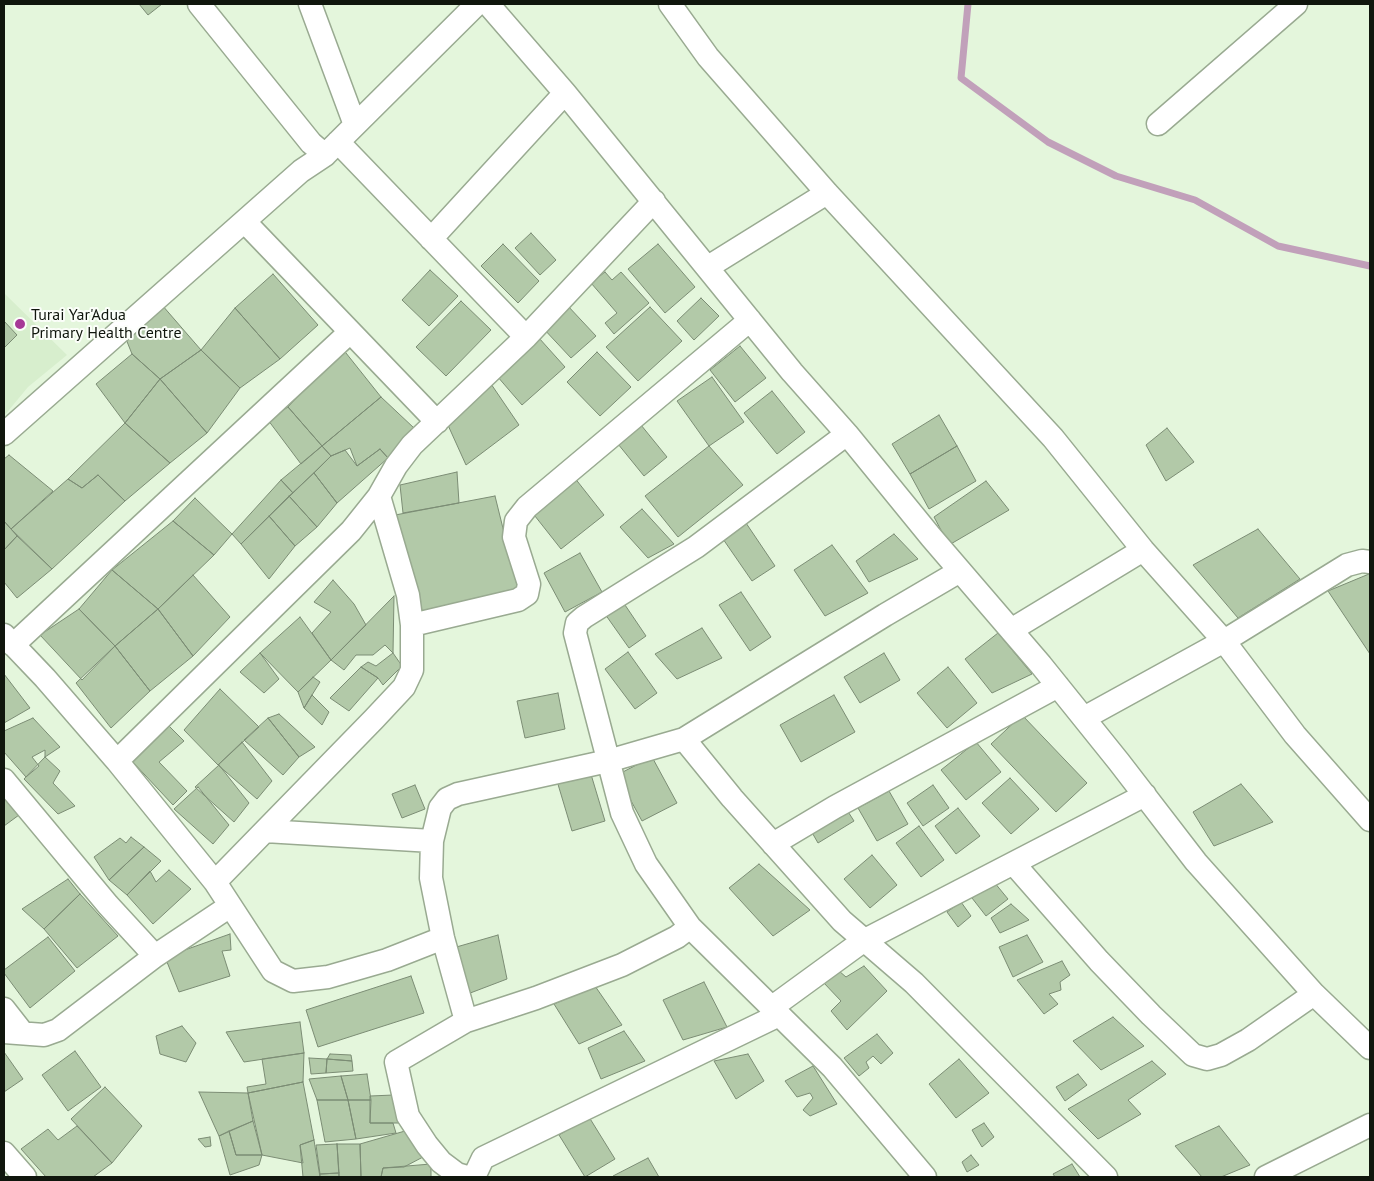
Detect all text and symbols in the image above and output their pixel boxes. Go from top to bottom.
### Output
place label: Turai Yar'Adua Primary Health Centre [31,305,182,343]
marker: Turai Yar'Adua Primary Health Centre [13,317,27,331]

